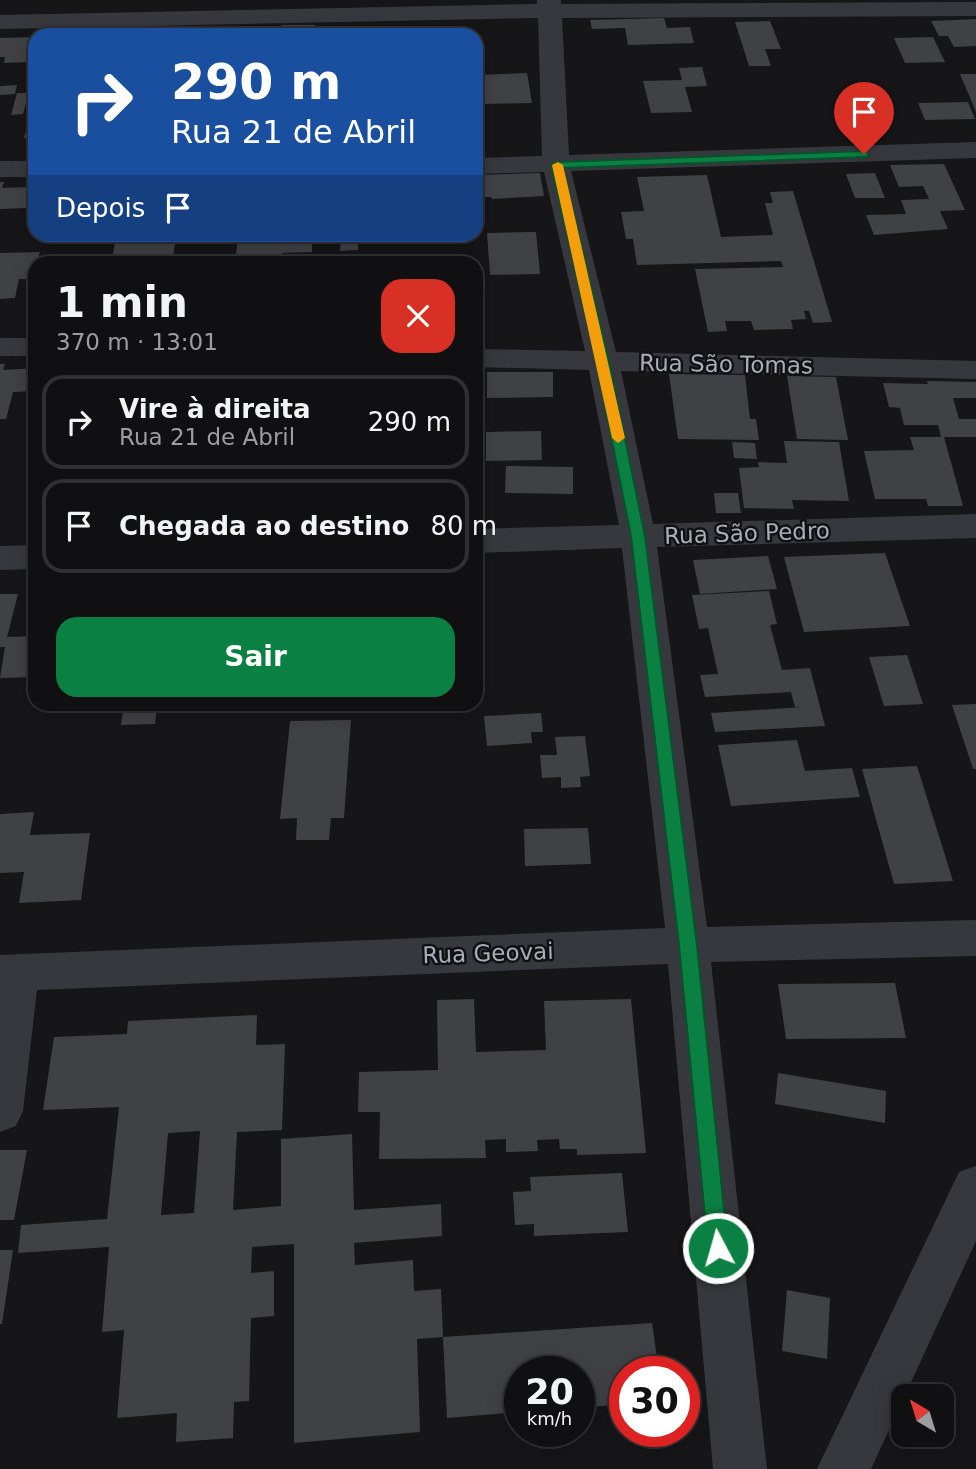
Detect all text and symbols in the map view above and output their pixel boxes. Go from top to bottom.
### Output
text: 290 m [171,54,341,111]
icon: right [56,56,147,147]
pin [834,82,894,154]
icon: arrive [845,93,883,131]
text: Rua 21 de Abril [171,113,416,151]
icon: arrive [159,189,197,227]
text: Depois [56,193,145,223]
text: 1 min [56,278,188,327]
button: close [381,279,455,353]
text: 370 m · 13:01 [56,329,218,355]
street label: Rua São Tomas [639,349,813,379]
text: Vire à direita [119,394,311,424]
icon: right [60,403,98,441]
text: 290 m [368,407,451,437]
text: Rua 21 de Abril [119,424,295,450]
icon: arrive [60,507,98,545]
text: Chegada ao destino [119,511,409,541]
text: 80 m [430,511,497,541]
street label: Rua São Pedro [664,517,830,549]
button: Sair [56,617,455,697]
street label: Rua Geovai [422,938,554,968]
position arrow [681,1211,755,1285]
speed limit sign: 30 [609,1356,700,1447]
text: 20 [525,1372,574,1412]
north arrow [891,1384,954,1447]
map controls [891,1384,954,1447]
text: km/h [527,1408,572,1429]

